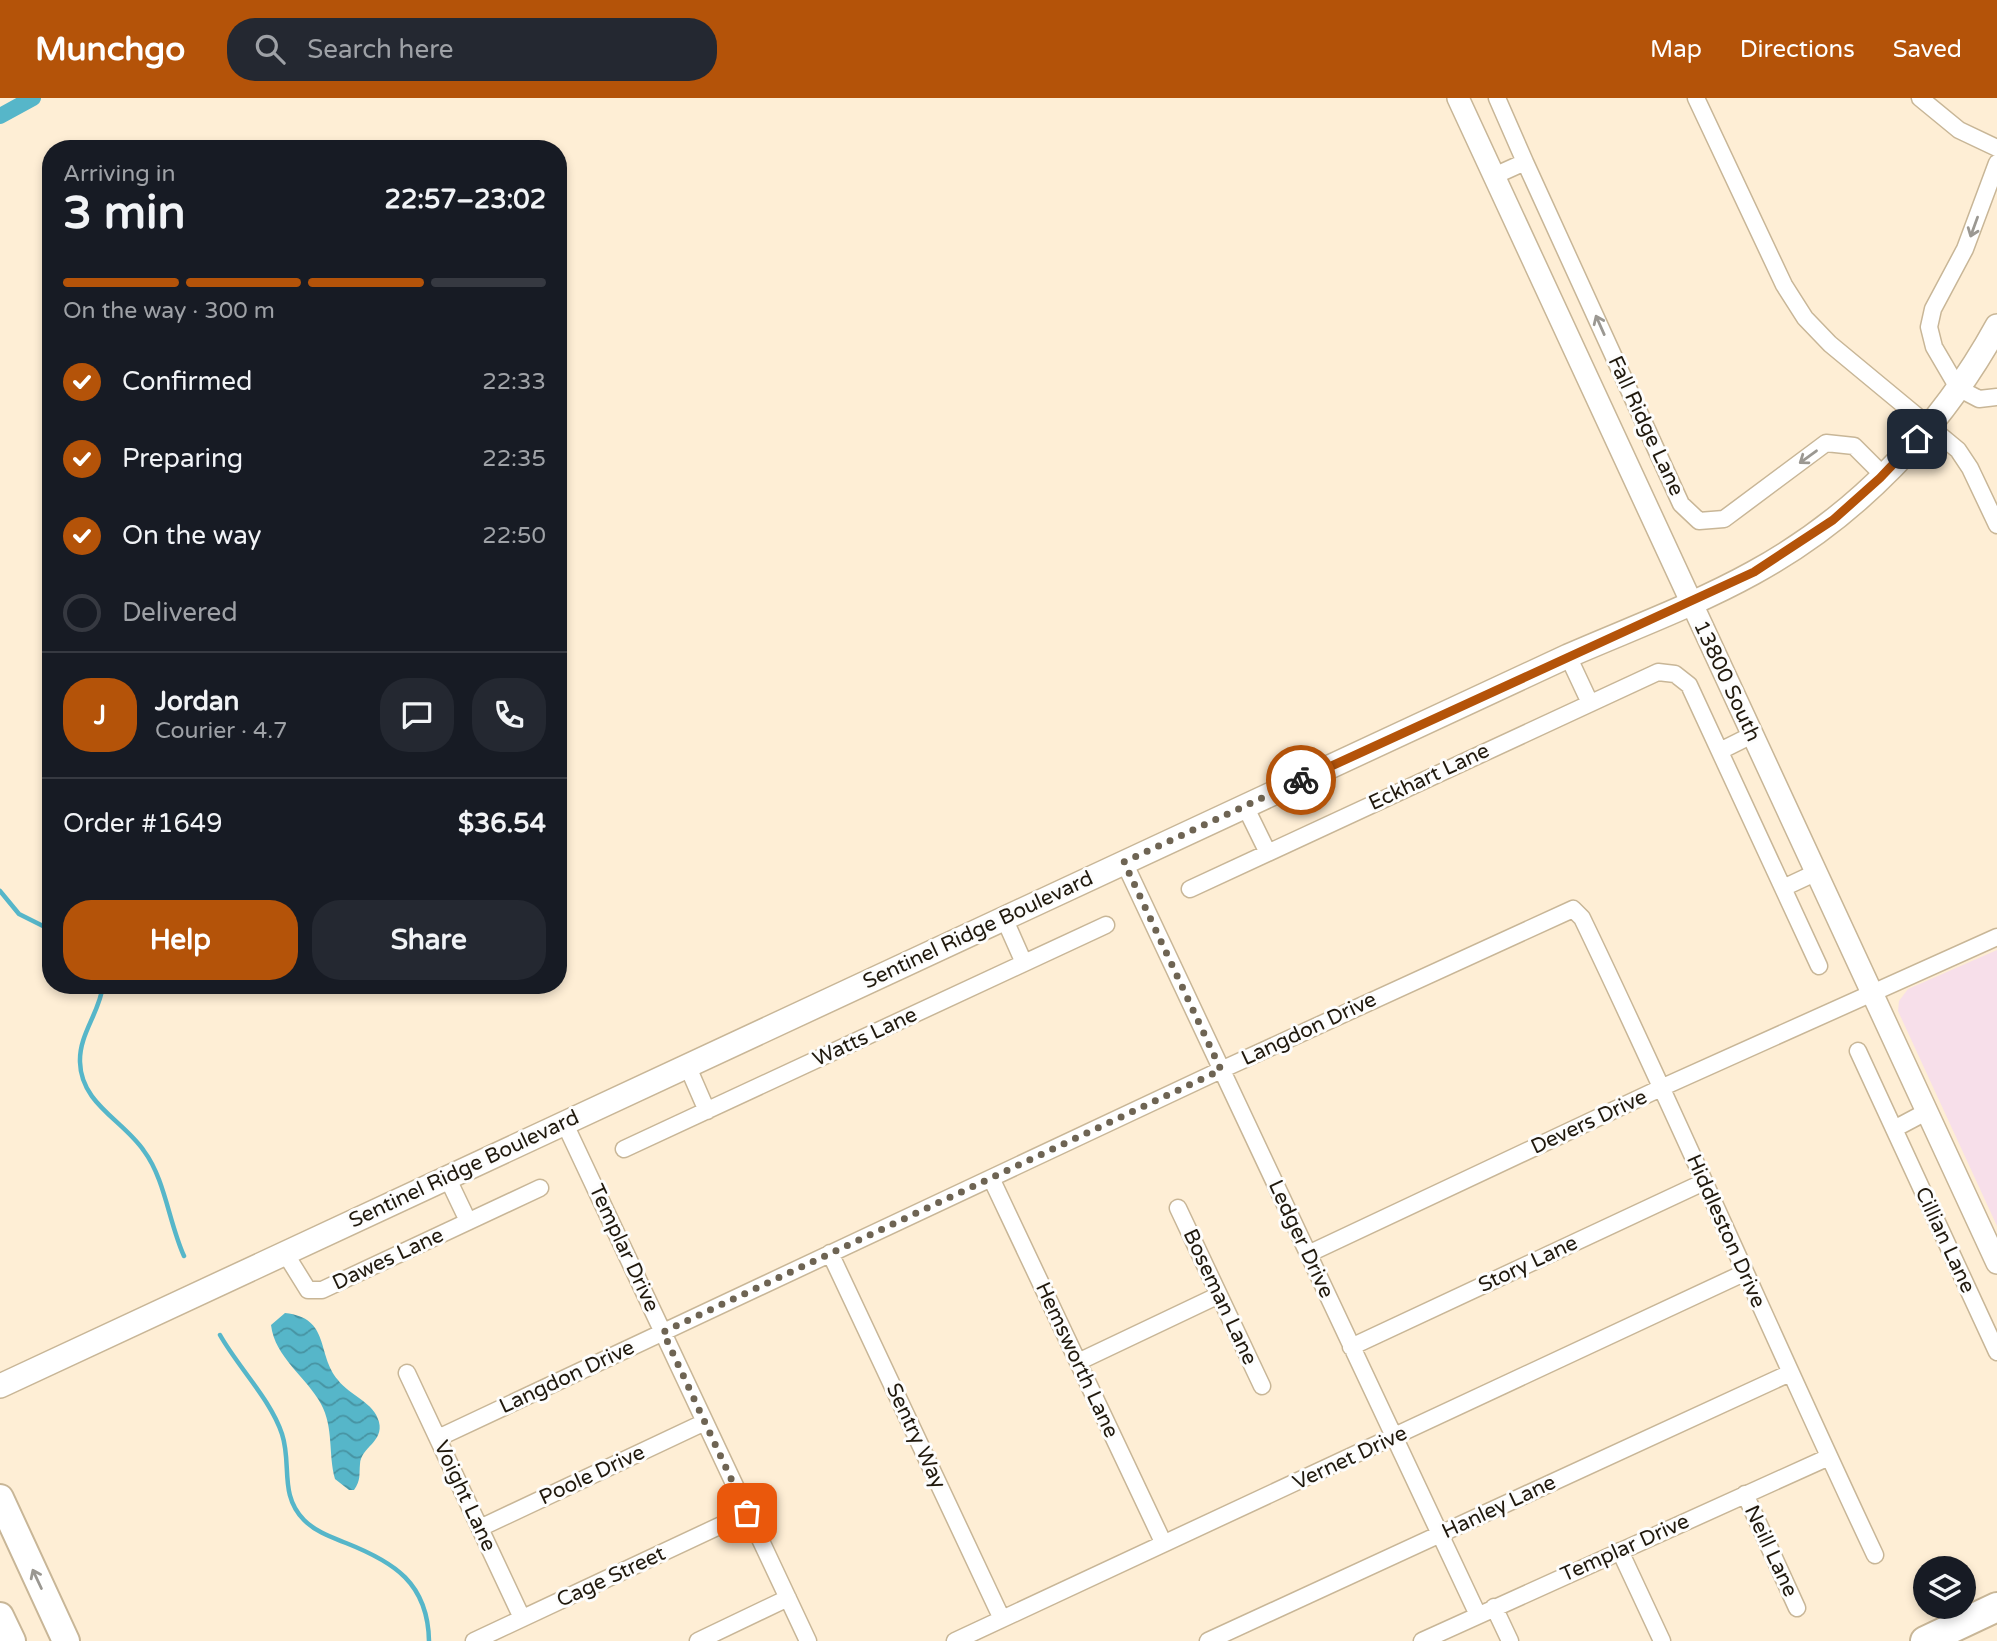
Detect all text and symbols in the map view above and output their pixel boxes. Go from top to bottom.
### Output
search box [227,18,717,81]
text: Munchgo [35,30,185,69]
icon: search [251,30,289,68]
text: Search here [307,34,453,65]
text: Map [1650,35,1702,64]
text: Directions [1740,35,1855,64]
text: Saved [1893,35,1962,64]
text: Arriving in [63,160,176,188]
text: 22:57–23:02 [385,184,546,215]
text: 3 min [63,186,186,241]
one-way arrow [1967,216,1979,238]
text: On the way · 300 m [63,297,275,325]
one-way arrow [1593,315,1606,336]
street label: Fall Ridge Lane [1603,352,1689,500]
icon: check [63,363,101,401]
text: Confirmed [122,366,252,397]
text: 22:33 [482,368,546,396]
pin [1887,409,1947,469]
icon: home [1898,420,1936,458]
icon: check [63,440,101,478]
text: Preparing [122,443,243,474]
text: 22:35 [482,445,546,473]
one-way arrow [1799,450,1818,464]
icon: check [63,517,101,555]
text: On the way [122,520,262,551]
text: 22:50 [482,522,546,550]
text: Delivered [122,597,238,628]
street label: 13800 South [1688,616,1766,746]
button: chat [380,678,454,752]
button: phone [472,678,546,752]
text: Jordan [155,686,239,717]
text: J [94,700,106,731]
text: Courier · 4.7 [155,717,288,745]
street label: Eckhart Lane [1365,738,1493,816]
courier [1266,745,1336,815]
icon: bike [1282,761,1320,799]
text: Order #1649 [63,808,223,839]
text: $36.54 [458,808,546,839]
street label: Sentinel Ridge Boulevard [859,866,1097,994]
button: Help [63,900,298,980]
button: Share [312,900,546,980]
street label: Langdon Drive [1238,987,1381,1071]
street label: Watts Lane [809,1002,921,1072]
street label: Devers Drive [1527,1084,1651,1160]
street label: Sentinel Ridge Boulevard [345,1105,583,1233]
street label: Hiddleston Drive [1681,1150,1771,1312]
street label: Ledger Drive [1263,1176,1339,1302]
street label: Templar Drive [583,1180,665,1316]
street label: Cillian Lane [1910,1183,1980,1297]
street label: Dawes Lane [328,1222,448,1296]
street label: Boseman Lane [1178,1225,1262,1369]
street label: Story Lane [1474,1230,1582,1298]
street label: Hemsworth Lane [1030,1278,1124,1442]
street label: Langdon Drive [496,1335,639,1419]
street label: Sentry Way [881,1379,951,1493]
street label: Vernet Drive [1289,1421,1411,1495]
street label: Voight Lane [428,1437,502,1555]
street label: Poole Drive [535,1440,649,1510]
street label: Hanley Lane [1438,1470,1560,1544]
pin [717,1483,777,1543]
icon: bag [728,1494,766,1532]
street label: Neill Lane [1739,1501,1803,1601]
street label: Templar Drive [1557,1508,1693,1588]
street label: Cage Street [553,1541,669,1613]
map controls [1913,1556,1976,1619]
button: layers [1913,1556,1976,1619]
one-way arrow [30,1569,44,1590]

